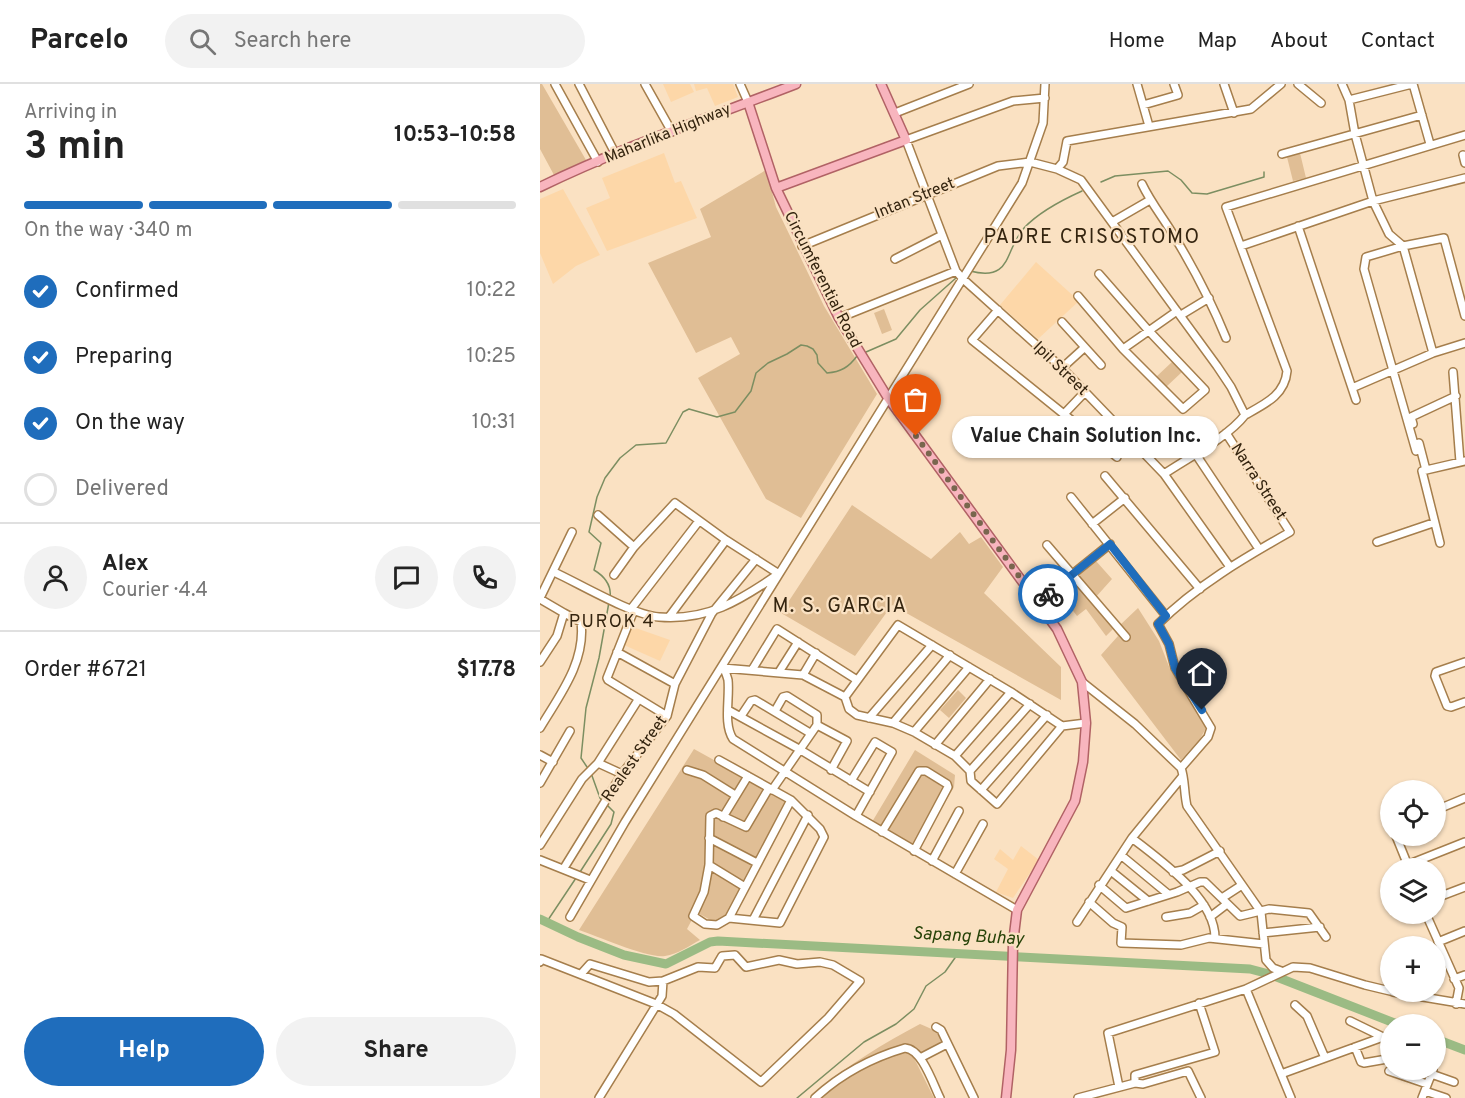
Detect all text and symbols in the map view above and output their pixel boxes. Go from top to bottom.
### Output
search box [165,14,585,68]
text: Parcelo [30,23,129,59]
icon: search [186,25,219,58]
text: Search here [234,28,351,55]
text: Home [1109,28,1165,55]
text: Map [1198,28,1237,55]
text: About [1270,28,1328,55]
text: Contact [1361,28,1435,55]
text: Arriving in [24,100,117,126]
street label: Maharlika Highway [602,100,734,168]
text: 10:53–10:58 [394,122,516,149]
text: 3 min [24,124,125,173]
street label: Intan Street [872,174,958,224]
street label: Circumferential Road [779,208,865,352]
text: On the way · 340 m [24,218,192,244]
district label: PADRE CRISOSTOMO [984,225,1201,251]
icon: check [24,275,57,308]
text: Confirmed [75,278,179,305]
text: 10:22 [467,278,516,304]
street label: Ipil Street [1028,338,1092,400]
icon: check [24,341,57,374]
text: Preparing [75,344,173,371]
text: 10:25 [467,344,516,370]
pin [890,374,941,436]
icon: bag [899,383,932,416]
icon: check [24,407,57,440]
text: On the way [75,410,185,437]
text: 10:31 [472,410,516,436]
callout: Value Chain Solution Inc. [952,415,1219,457]
text: Value Chain Solution Inc. [970,424,1201,450]
street label: Narra Street [1226,440,1290,524]
text: Delivered [75,476,169,503]
button: person [24,546,87,609]
button: chat [375,546,438,609]
button: phone [453,546,516,609]
text: Alex [102,551,149,578]
courier [1018,564,1078,624]
text: Courier · 4.4 [102,578,208,604]
icon: bike [1032,578,1065,611]
district label: M. S. GARCIA [772,594,908,620]
district label: PUROK 4 [569,611,655,634]
pin [1176,648,1227,710]
text: Order #6721 [24,657,147,684]
text: $17.78 [457,657,516,684]
icon: home [1185,657,1218,690]
street label: Realest Street [598,712,672,806]
map controls [1380,780,1446,1080]
button: locate [1380,780,1446,846]
button: layers [1380,858,1446,924]
water label: Sapang Buhay [912,923,1026,952]
button: + [1380,936,1446,1002]
button: − [1380,1014,1446,1080]
button: Help [24,1017,264,1086]
button: Share [276,1017,516,1086]

